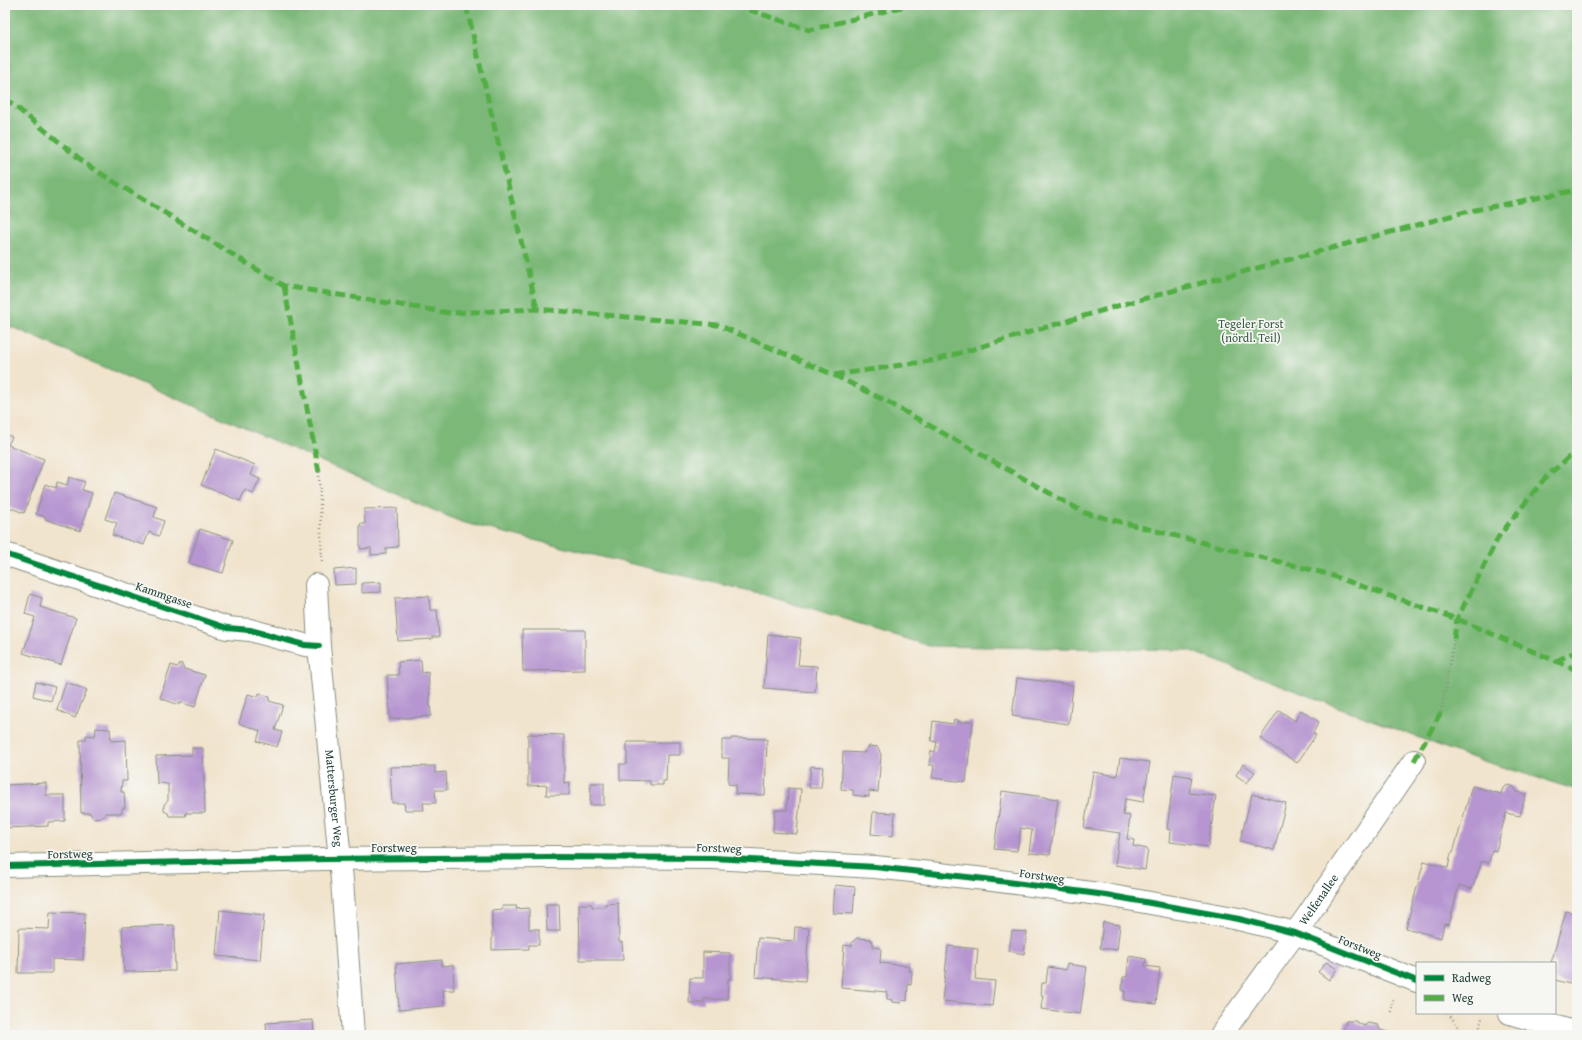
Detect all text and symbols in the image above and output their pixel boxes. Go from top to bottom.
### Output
park label: Tegeler Forst (nördl. Teil) [1218,315,1285,346]
street label: Kammgasse [133,577,195,612]
street label: Mattersburger Weg [321,749,348,848]
street label: Forstweg [696,838,742,857]
street label: Forstweg [371,839,417,856]
street label: Forstweg [47,845,93,862]
street label: Forstweg [1018,864,1066,887]
street label: Welfenallee [1295,870,1342,928]
street label: Forstweg [1336,930,1384,963]
legend [1416,962,1556,1014]
text: Radweg [1452,969,1491,986]
text: Weg [1452,989,1473,1006]

